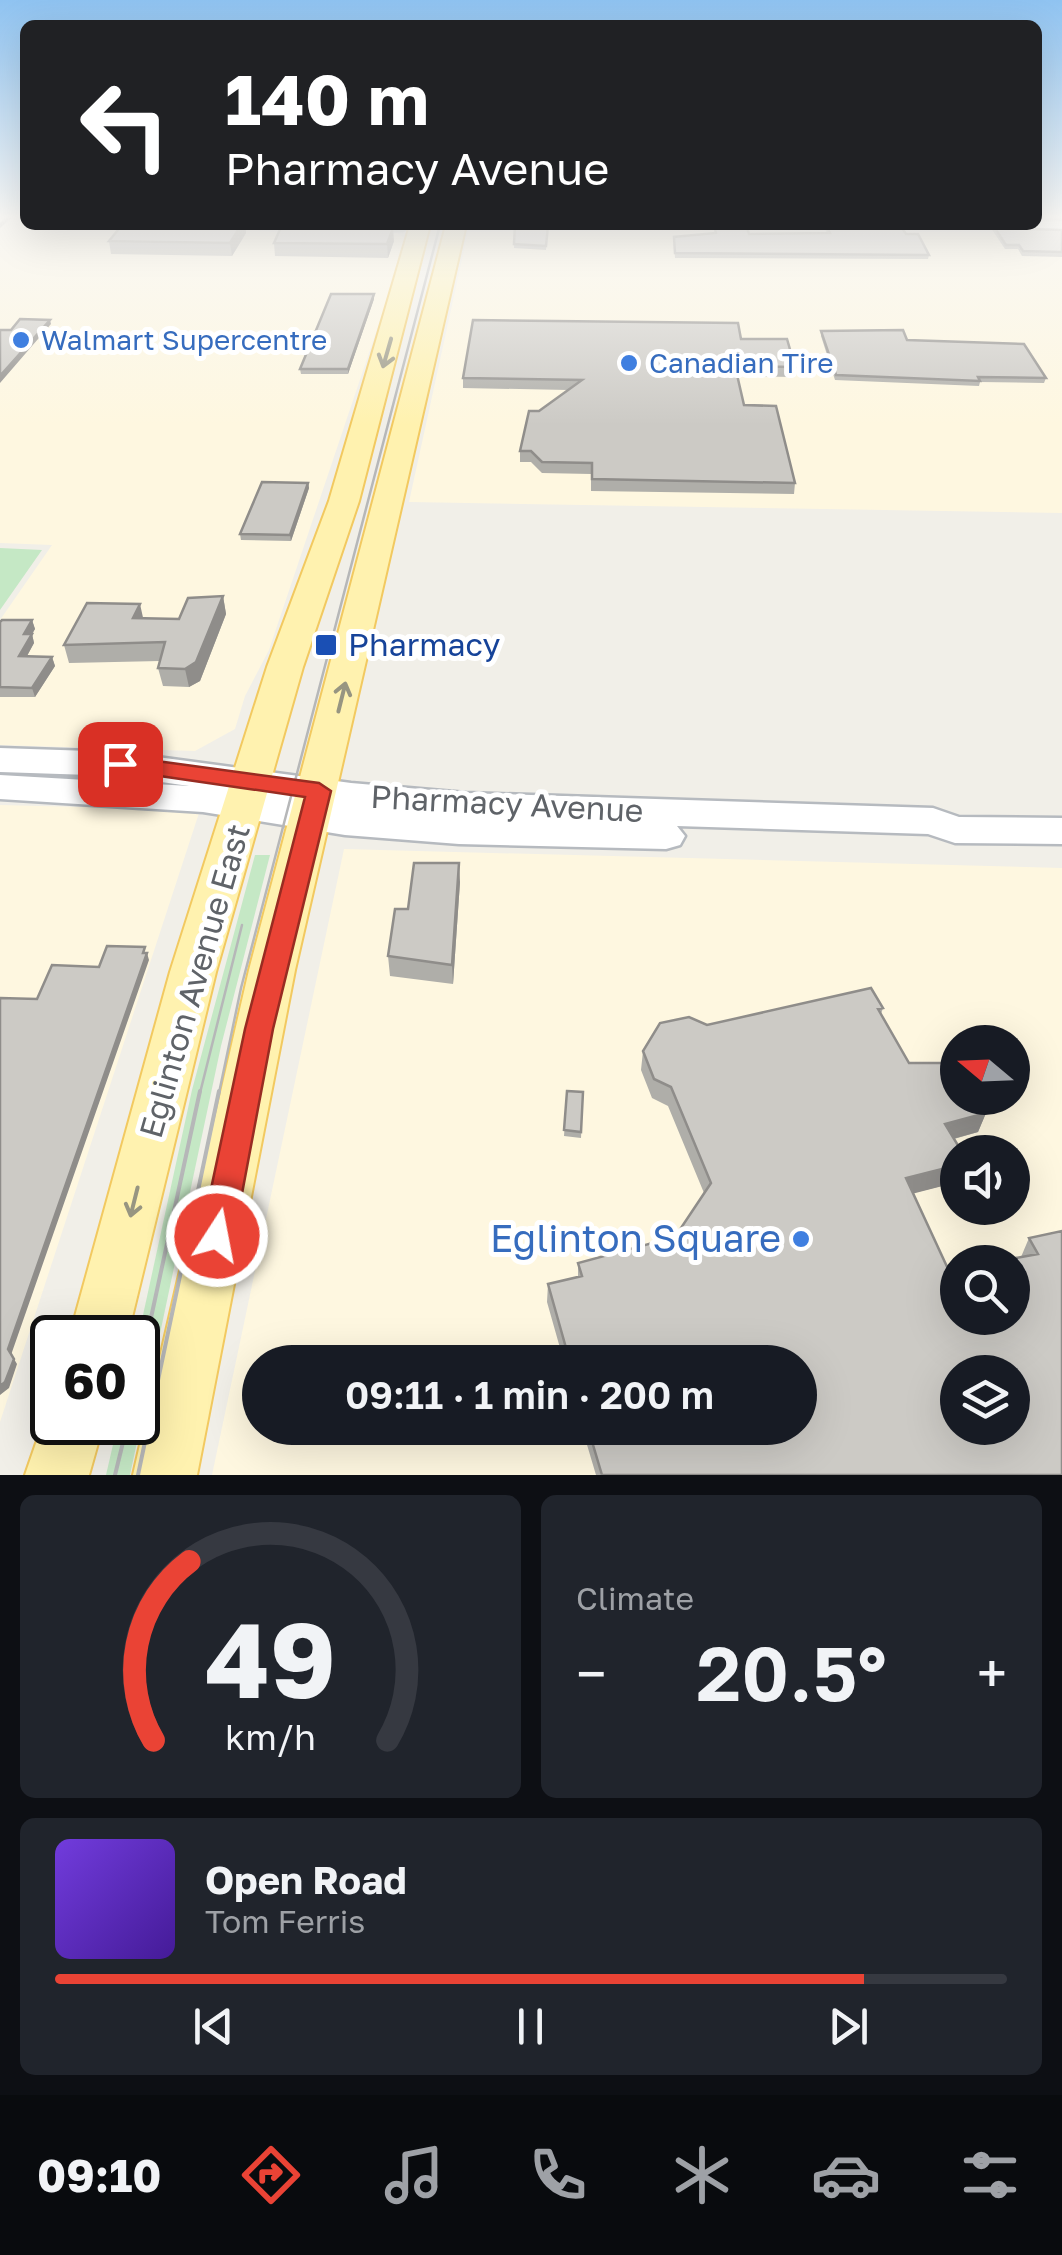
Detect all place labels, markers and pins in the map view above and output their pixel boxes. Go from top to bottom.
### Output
place label: Walmart Supercentre [41,323,327,356]
marker: Walmart Supercentre [10,329,32,351]
place label: Canadian Tire [649,346,833,379]
marker: Canadian Tire [618,352,640,374]
place label: Pharmacy [348,625,500,663]
marker: Pharmacy [313,632,339,658]
pin [78,722,163,807]
place label: Eglinton Square [490,1215,781,1260]
marker: Eglinton Square [790,1228,812,1250]

